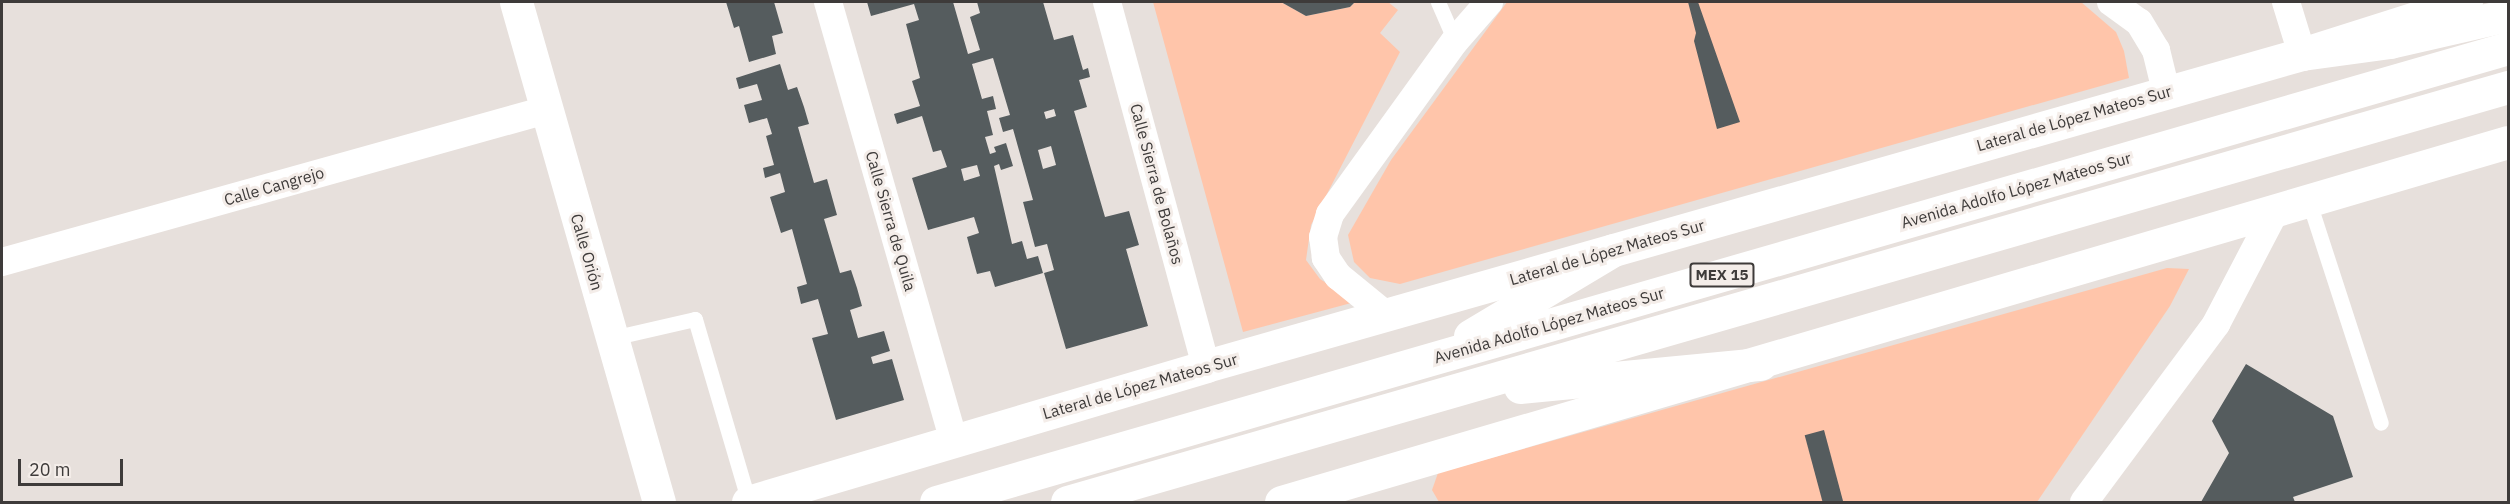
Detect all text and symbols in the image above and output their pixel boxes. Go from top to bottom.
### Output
street label: Lateral de López Mateos Sur [1974,81,2174,155]
street label: Calle Sierra de Bolaños [1126,101,1188,267]
street label: Avenida Adolfo López Mateos Sur [1899,148,2133,232]
street label: Calle Sierra de Quila [862,149,920,293]
street label: Calle Cangrejo [222,163,326,209]
street label: Calle Orión [567,211,607,293]
street label: Lateral de López Mateos Sur [1507,215,1707,289]
road number: MEX 15 [1689,263,1755,287]
street label: Avenida Adolfo López Mateos Sur [1432,283,1666,367]
street label: Lateral de López Mateos Sur [1040,349,1240,423]
scale bar [21,447,126,485]
text: 20 m [29,458,71,481]

